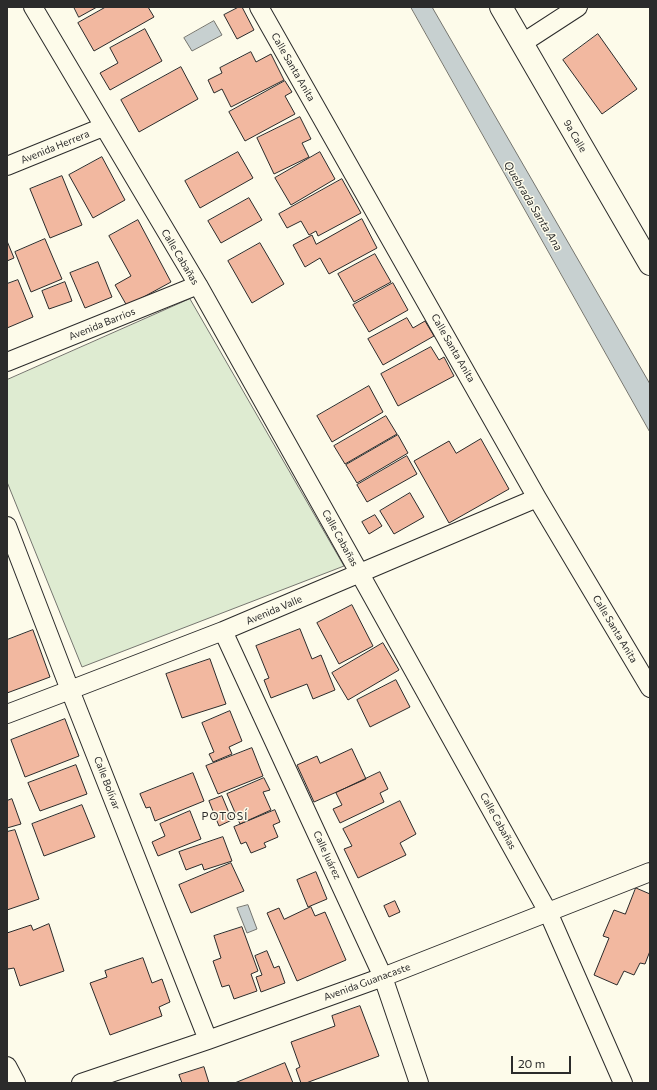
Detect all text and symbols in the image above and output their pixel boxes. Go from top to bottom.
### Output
street label: Calle Santa Anita [269,31,317,103]
street label: 9a Calle [561,118,589,154]
street label: Avenida Herrera [19,128,91,166]
water label: Quebrada Santa Ana [501,159,565,253]
street label: Calle Cabañas [159,227,201,287]
street label: Avenida Barrios [67,305,137,343]
street label: Calle Santa Anita [429,312,477,384]
street label: Calle Cabañas [319,508,361,568]
street label: Avenida Valle [244,593,304,627]
street label: Calle Santa Anita [590,593,640,665]
street label: Calle Bolívar [91,755,123,811]
street label: Calle Cabañas [477,791,519,851]
district label: POTOSÍ [202,809,248,823]
street label: Calle Juárez [311,829,343,881]
street label: Avenida Guanacaste [322,961,412,1003]
scale bar [513,1048,573,1074]
text: 20 m [518,1056,545,1070]

